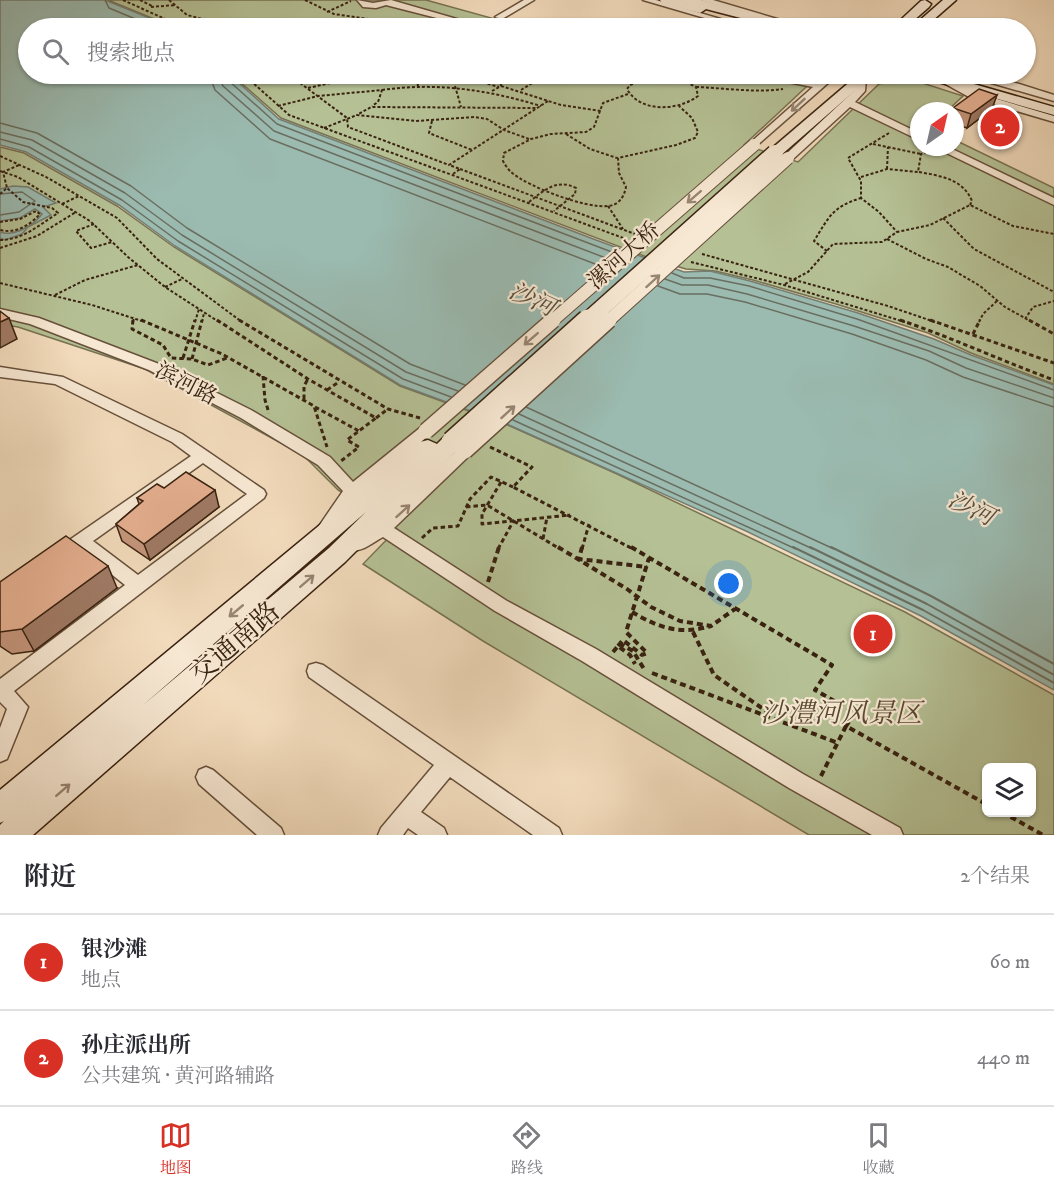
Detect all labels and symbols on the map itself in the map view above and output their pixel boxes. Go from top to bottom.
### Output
one-way arrow [791,98,806,112]
north arrow [910,102,964,156]
pin: 2 [980,104,1020,150]
one-way arrow [687,190,702,204]
street label: 漯河大桥 [582,217,666,295]
one-way arrow [645,274,660,288]
water label: 沙河 [504,276,564,325]
one-way arrow [524,332,539,346]
street label: 滨河路 [150,357,222,411]
one-way arrow [501,405,516,419]
water label: 沙河 [943,485,1003,535]
one-way arrow [395,504,410,518]
your location [714,569,743,598]
one-way arrow [299,574,314,588]
street label: 交通南路 [183,595,287,691]
one-way arrow [228,604,244,617]
pin: 1 [854,612,892,656]
park label: 沙澧河风景区 [760,697,925,731]
one-way arrow [55,783,70,797]

